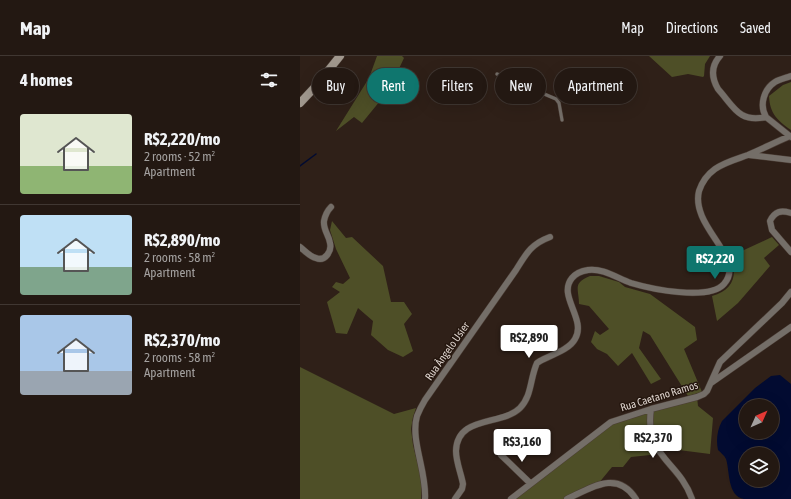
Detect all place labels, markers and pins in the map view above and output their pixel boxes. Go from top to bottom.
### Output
pin: R$2,220 [678,246,752,280]
pin: R$2,890 [492,325,566,359]
pin: R$2,370 [616,425,690,459]
pin: R$3,160 [485,429,559,463]

